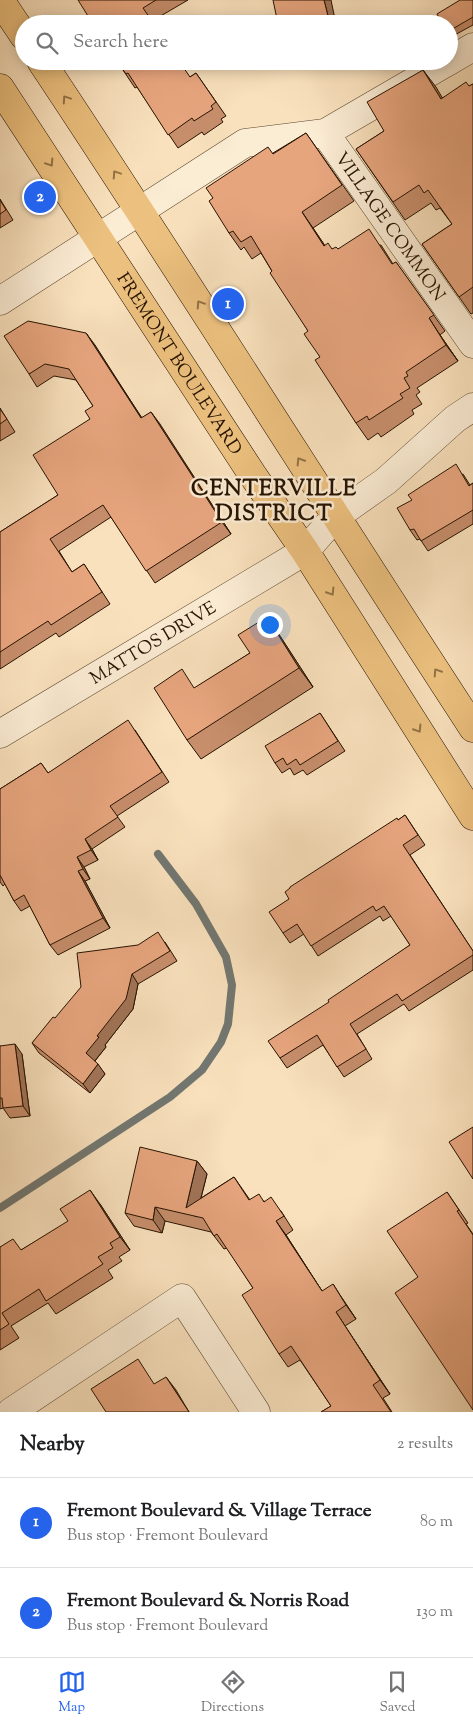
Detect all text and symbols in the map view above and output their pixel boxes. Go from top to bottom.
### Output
search box [15,15,458,70]
icon: search [33,29,61,57]
text: Search here [73,29,168,56]
one-way arrow [63,95,72,105]
street label: VILLAGE COMMON [327,147,450,308]
one-way arrow [44,157,53,167]
one-way arrow [113,170,122,180]
pin: 2 [24,178,56,216]
street label: FREMONT BOULEVARD [109,268,247,461]
pin: 1 [212,285,244,323]
one-way arrow [196,301,206,310]
one-way arrow [297,458,306,467]
district label: CENTERVILLE DISTRICT [191,474,357,531]
one-way arrow [325,587,334,596]
street label: MATTOS DRIVE [86,596,222,692]
your location [257,612,283,638]
one-way arrow [434,669,443,678]
one-way arrow [412,724,421,733]
text: Nearby [20,1430,85,1460]
text: 2 results [397,1433,453,1456]
text: Fremont Boulevard & Village Terrace [67,1498,372,1525]
text: 1 [33,1511,39,1534]
text: 80 m [420,1511,453,1534]
text: Bus stop · Fremont Boulevard [67,1525,268,1548]
text: Fremont Boulevard & Norris Road [67,1588,349,1615]
text: 2 [32,1601,40,1624]
text: 130 m [416,1601,453,1624]
text: Bus stop · Fremont Boulevard [67,1615,268,1638]
tab: Map [58,1668,86,1718]
tab: Directions [201,1668,264,1718]
tab: Saved [379,1668,415,1718]

